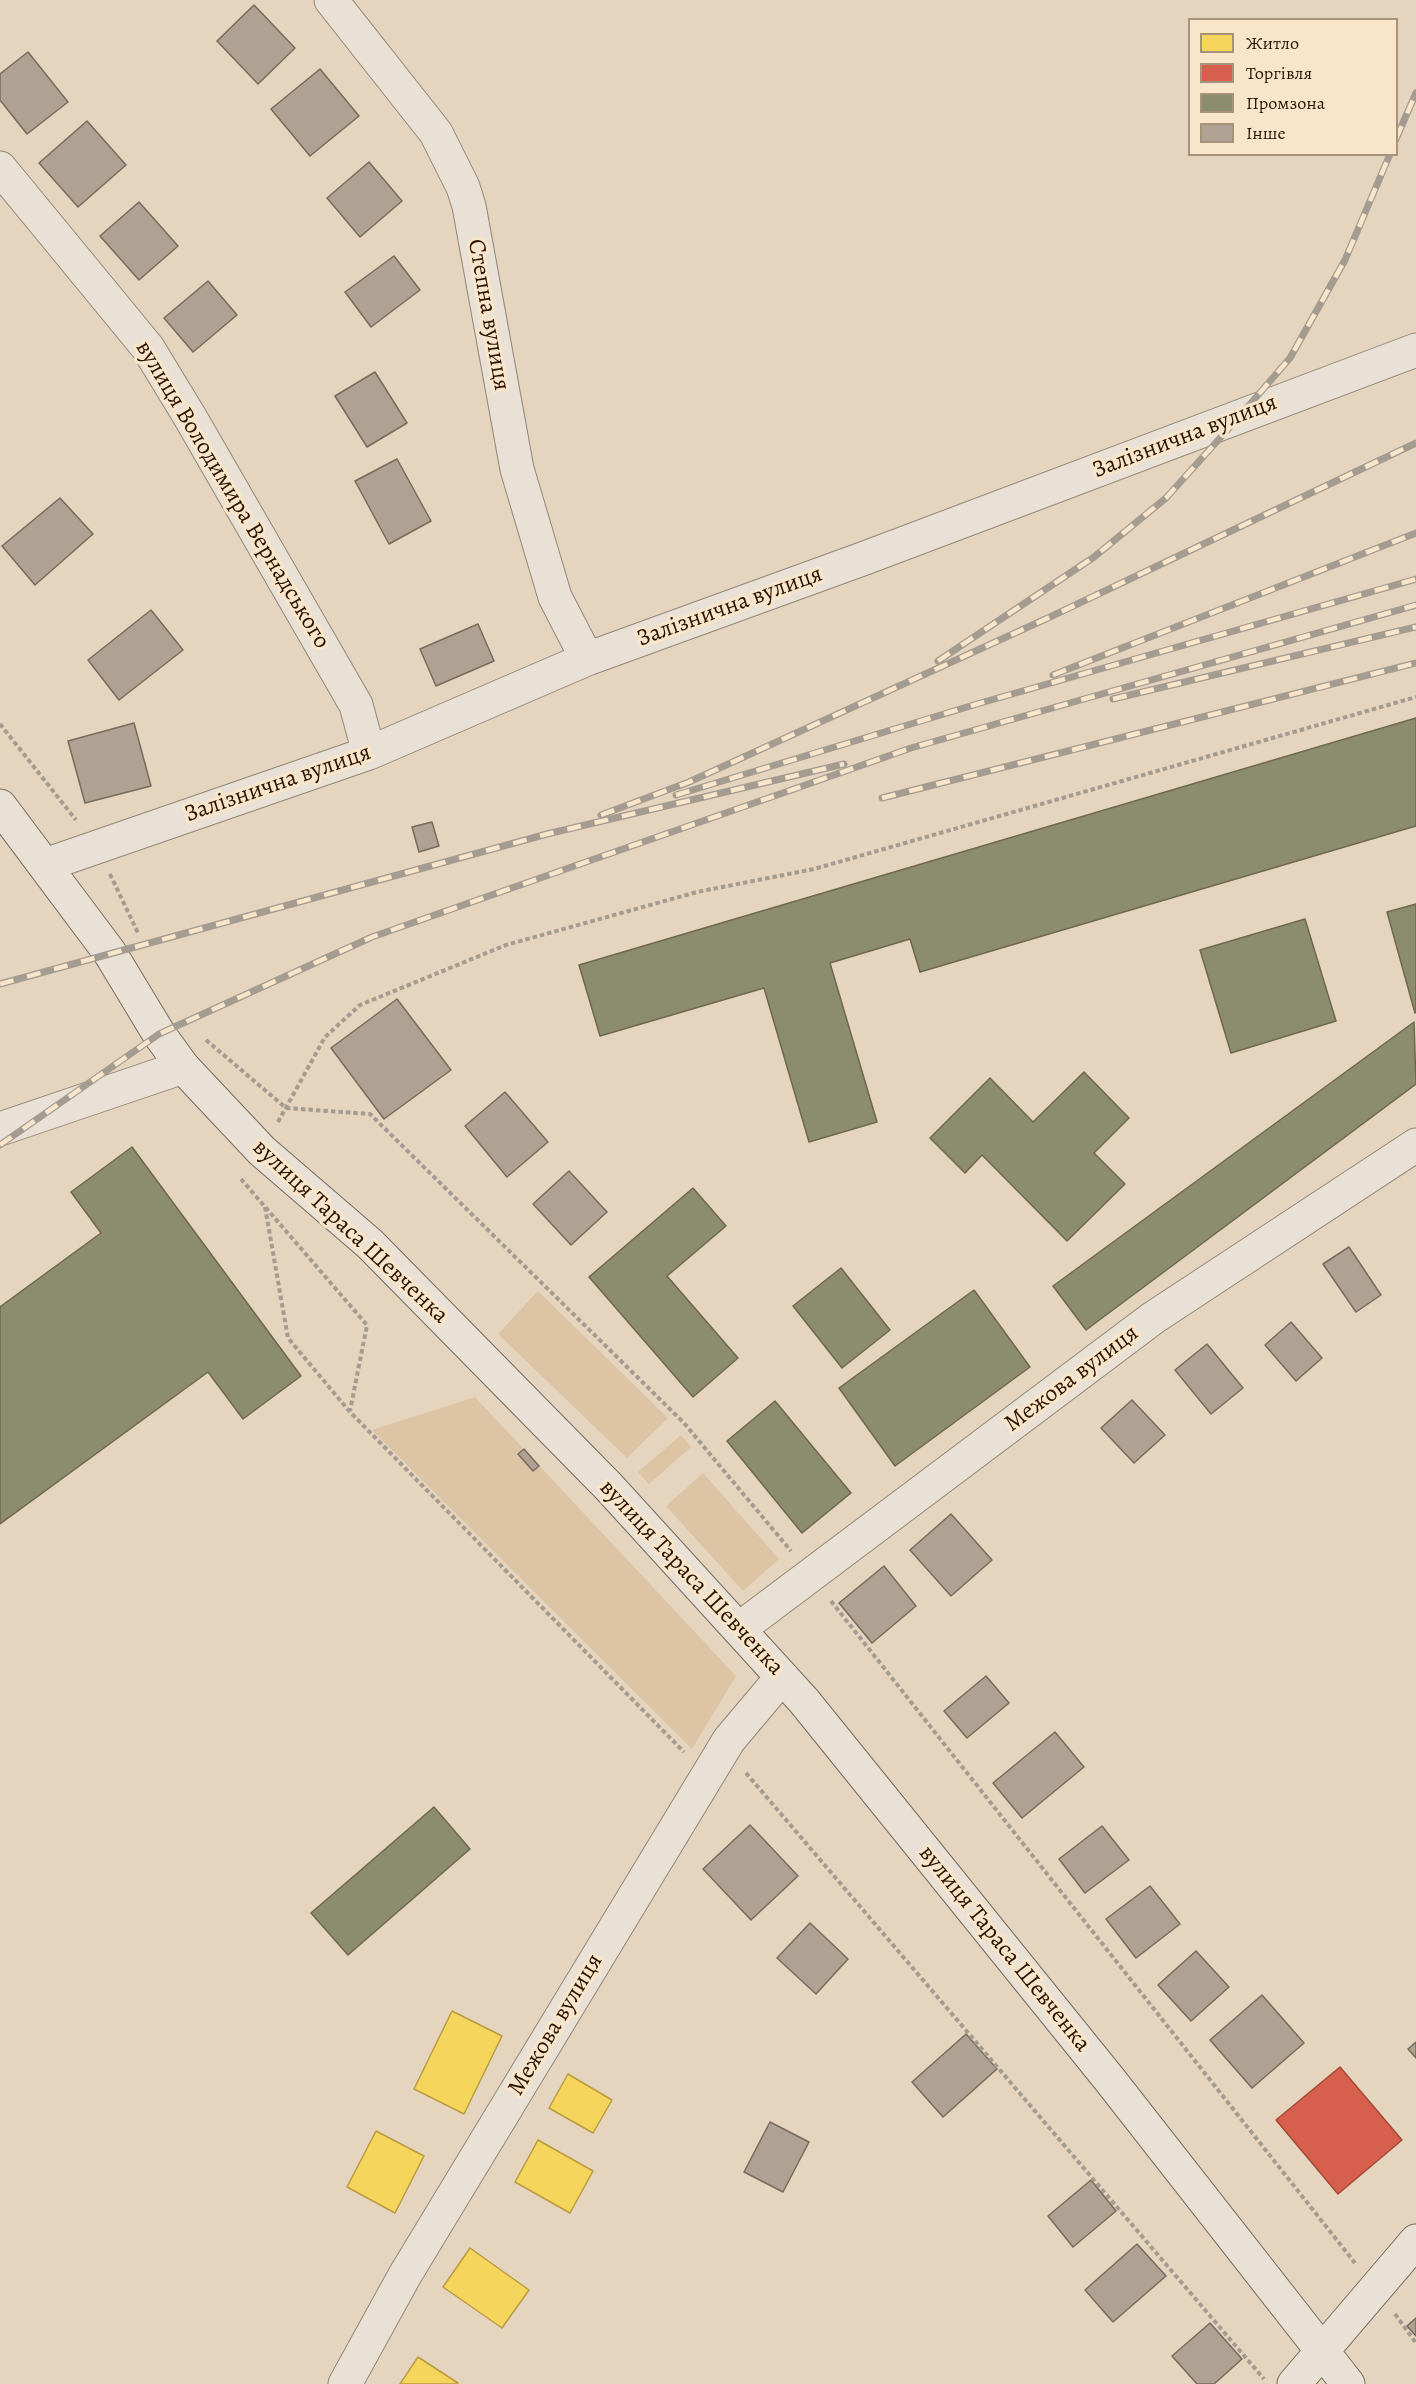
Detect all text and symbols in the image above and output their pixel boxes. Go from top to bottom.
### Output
legend [1188,18,1398,156]
text: Житло [1246,31,1299,55]
text: Торгівля [1246,61,1312,85]
text: Промзона [1246,91,1325,115]
text: Інше [1246,121,1286,145]
street label: Степна вулиця [461,237,515,393]
street label: вулиця Володимира Вернадського [128,336,336,654]
street label: Залізнична вулиця [1089,389,1281,485]
street label: Залізнична вулиця [633,560,827,654]
street label: Залізнична вулиця [181,739,375,829]
street label: вулиця Тараса Шевченка [246,1134,454,1330]
street label: Межова вулиця [999,1319,1145,1439]
street label: вулиця Тараса Шевченка [593,1474,789,1682]
street label: вулиця Тараса Шевченка [912,1840,1096,2058]
street label: Межова вулиця [502,1949,610,2101]

